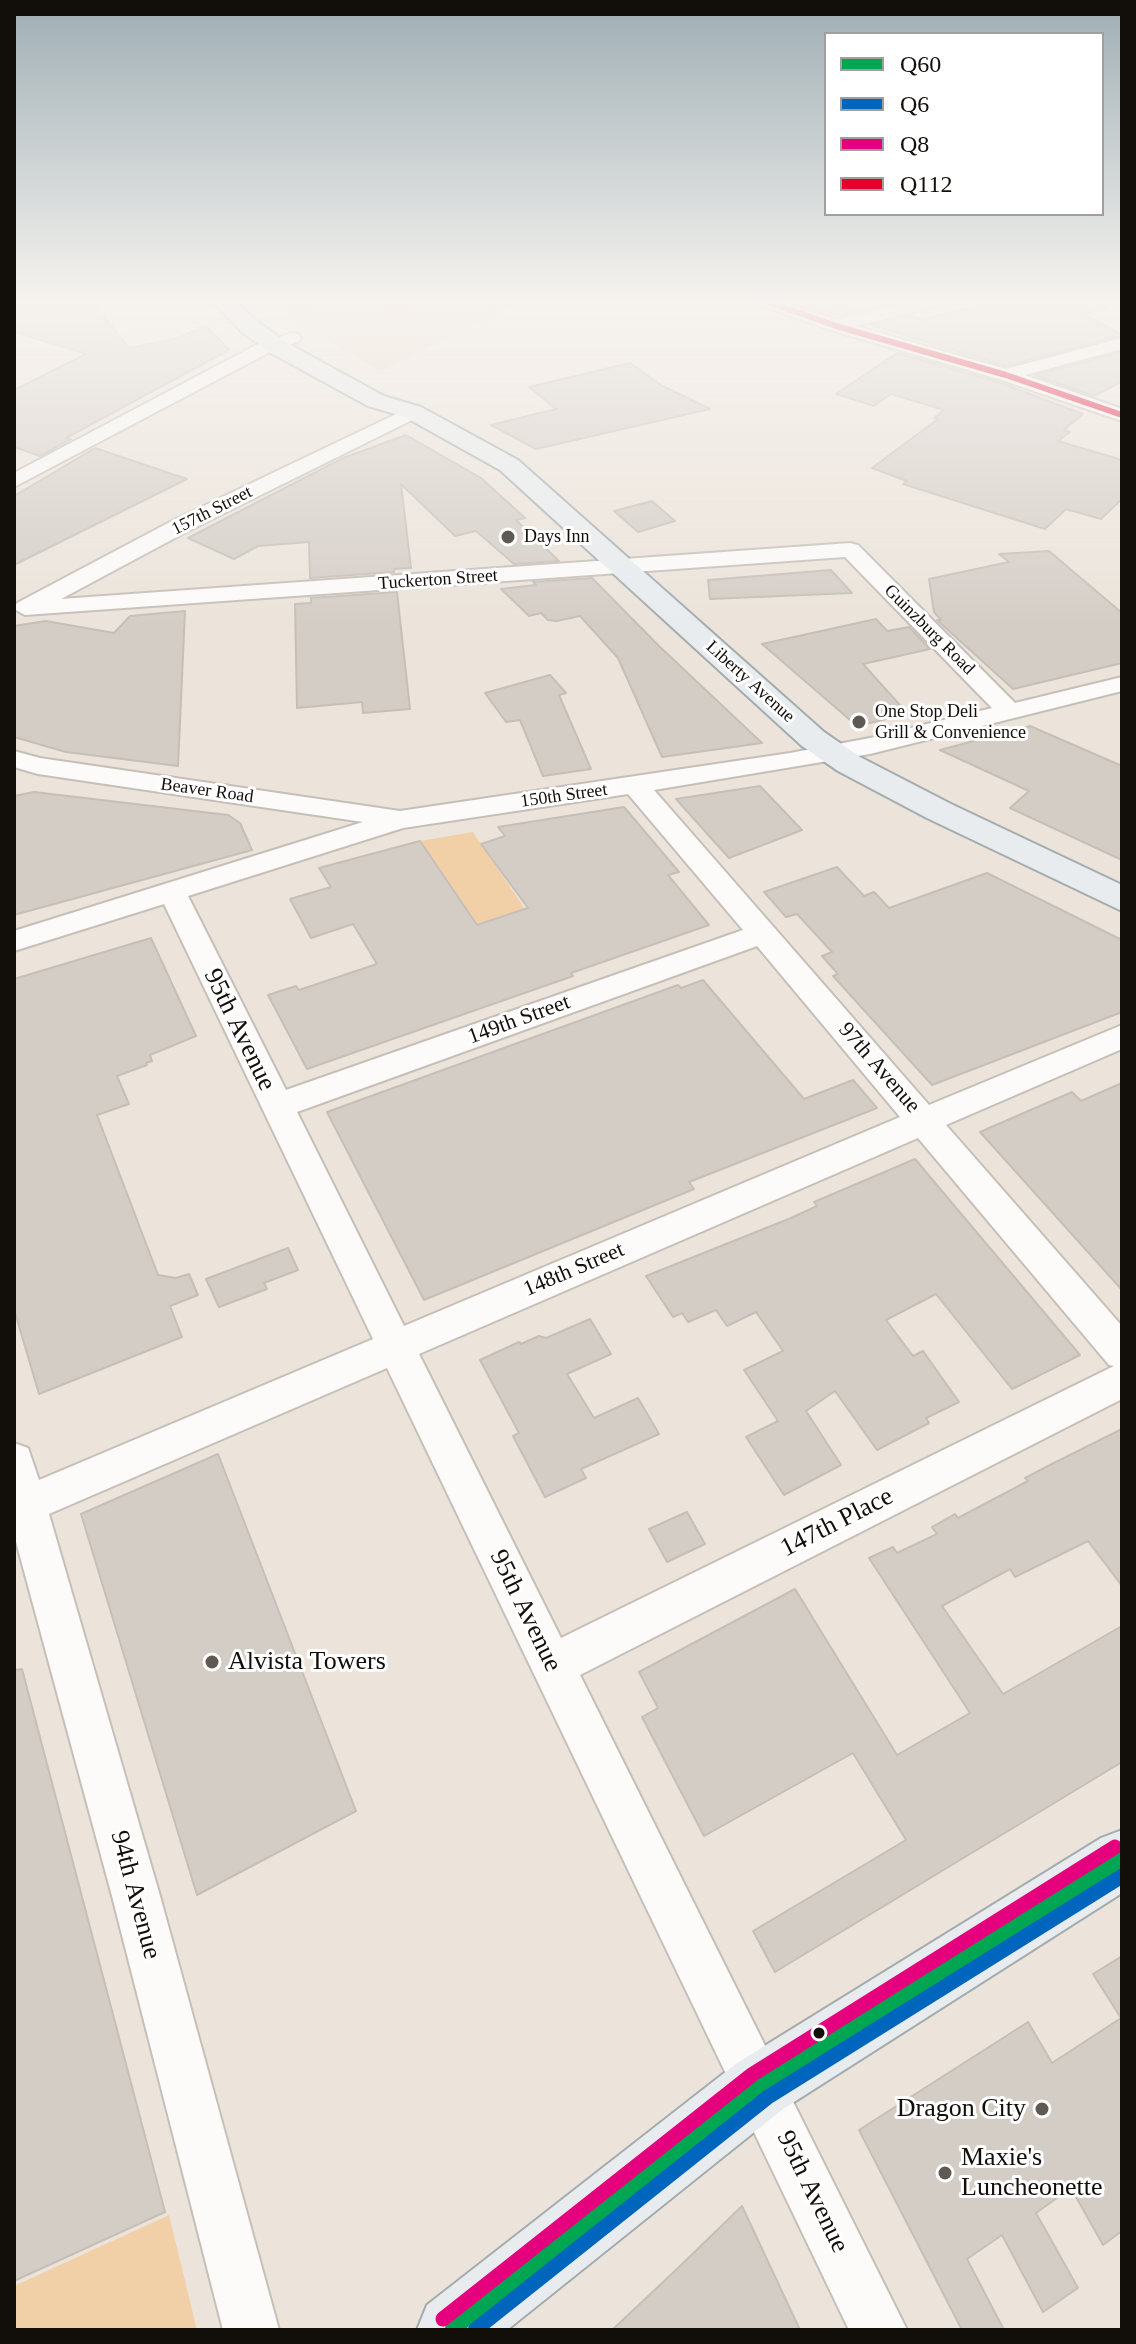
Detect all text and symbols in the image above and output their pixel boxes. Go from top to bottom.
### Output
legend [824,32,1104,216]
text: Q60 [900,51,941,77]
text: Q6 [900,91,929,117]
text: Q8 [900,131,929,157]
text: Q112 [900,171,952,197]
street label: 157th Street [168,482,256,540]
place label: Days Inn [524,526,589,548]
marker: Days Inn [499,528,517,546]
street label: Tuckerton Street [377,565,499,595]
street label: Guinzburg Road [879,580,979,680]
street label: Liberty Avenue [701,636,799,728]
place label: One Stop Deli Grill & Convenience [875,701,1026,744]
marker: One Stop Deli Grill & Convenience [850,713,868,731]
street label: Beaver Road [159,774,255,808]
street label: 150th Street [519,779,609,813]
street label: 95th Avenue [196,964,282,1096]
street label: 149th Street [464,989,574,1051]
street label: 97th Avenue [832,1017,926,1119]
street label: 148th Street [520,1237,628,1303]
street label: 147th Place [776,1481,898,1565]
street label: 95th Avenue [482,1545,568,1677]
place label: Alvista Towers [228,1646,386,1678]
marker: Alvista Towers [203,1653,221,1671]
street label: 94th Avenue [103,1827,167,1963]
unlabelled marker [811,2025,827,2041]
place label: Dragon City [897,2093,1026,2125]
marker: Dragon City [1033,2100,1051,2118]
street label: 95th Avenue [769,2126,855,2258]
place label: Maxie's Luncheonette [961,2142,1102,2204]
marker: Maxie's Luncheonette [936,2164,954,2182]

